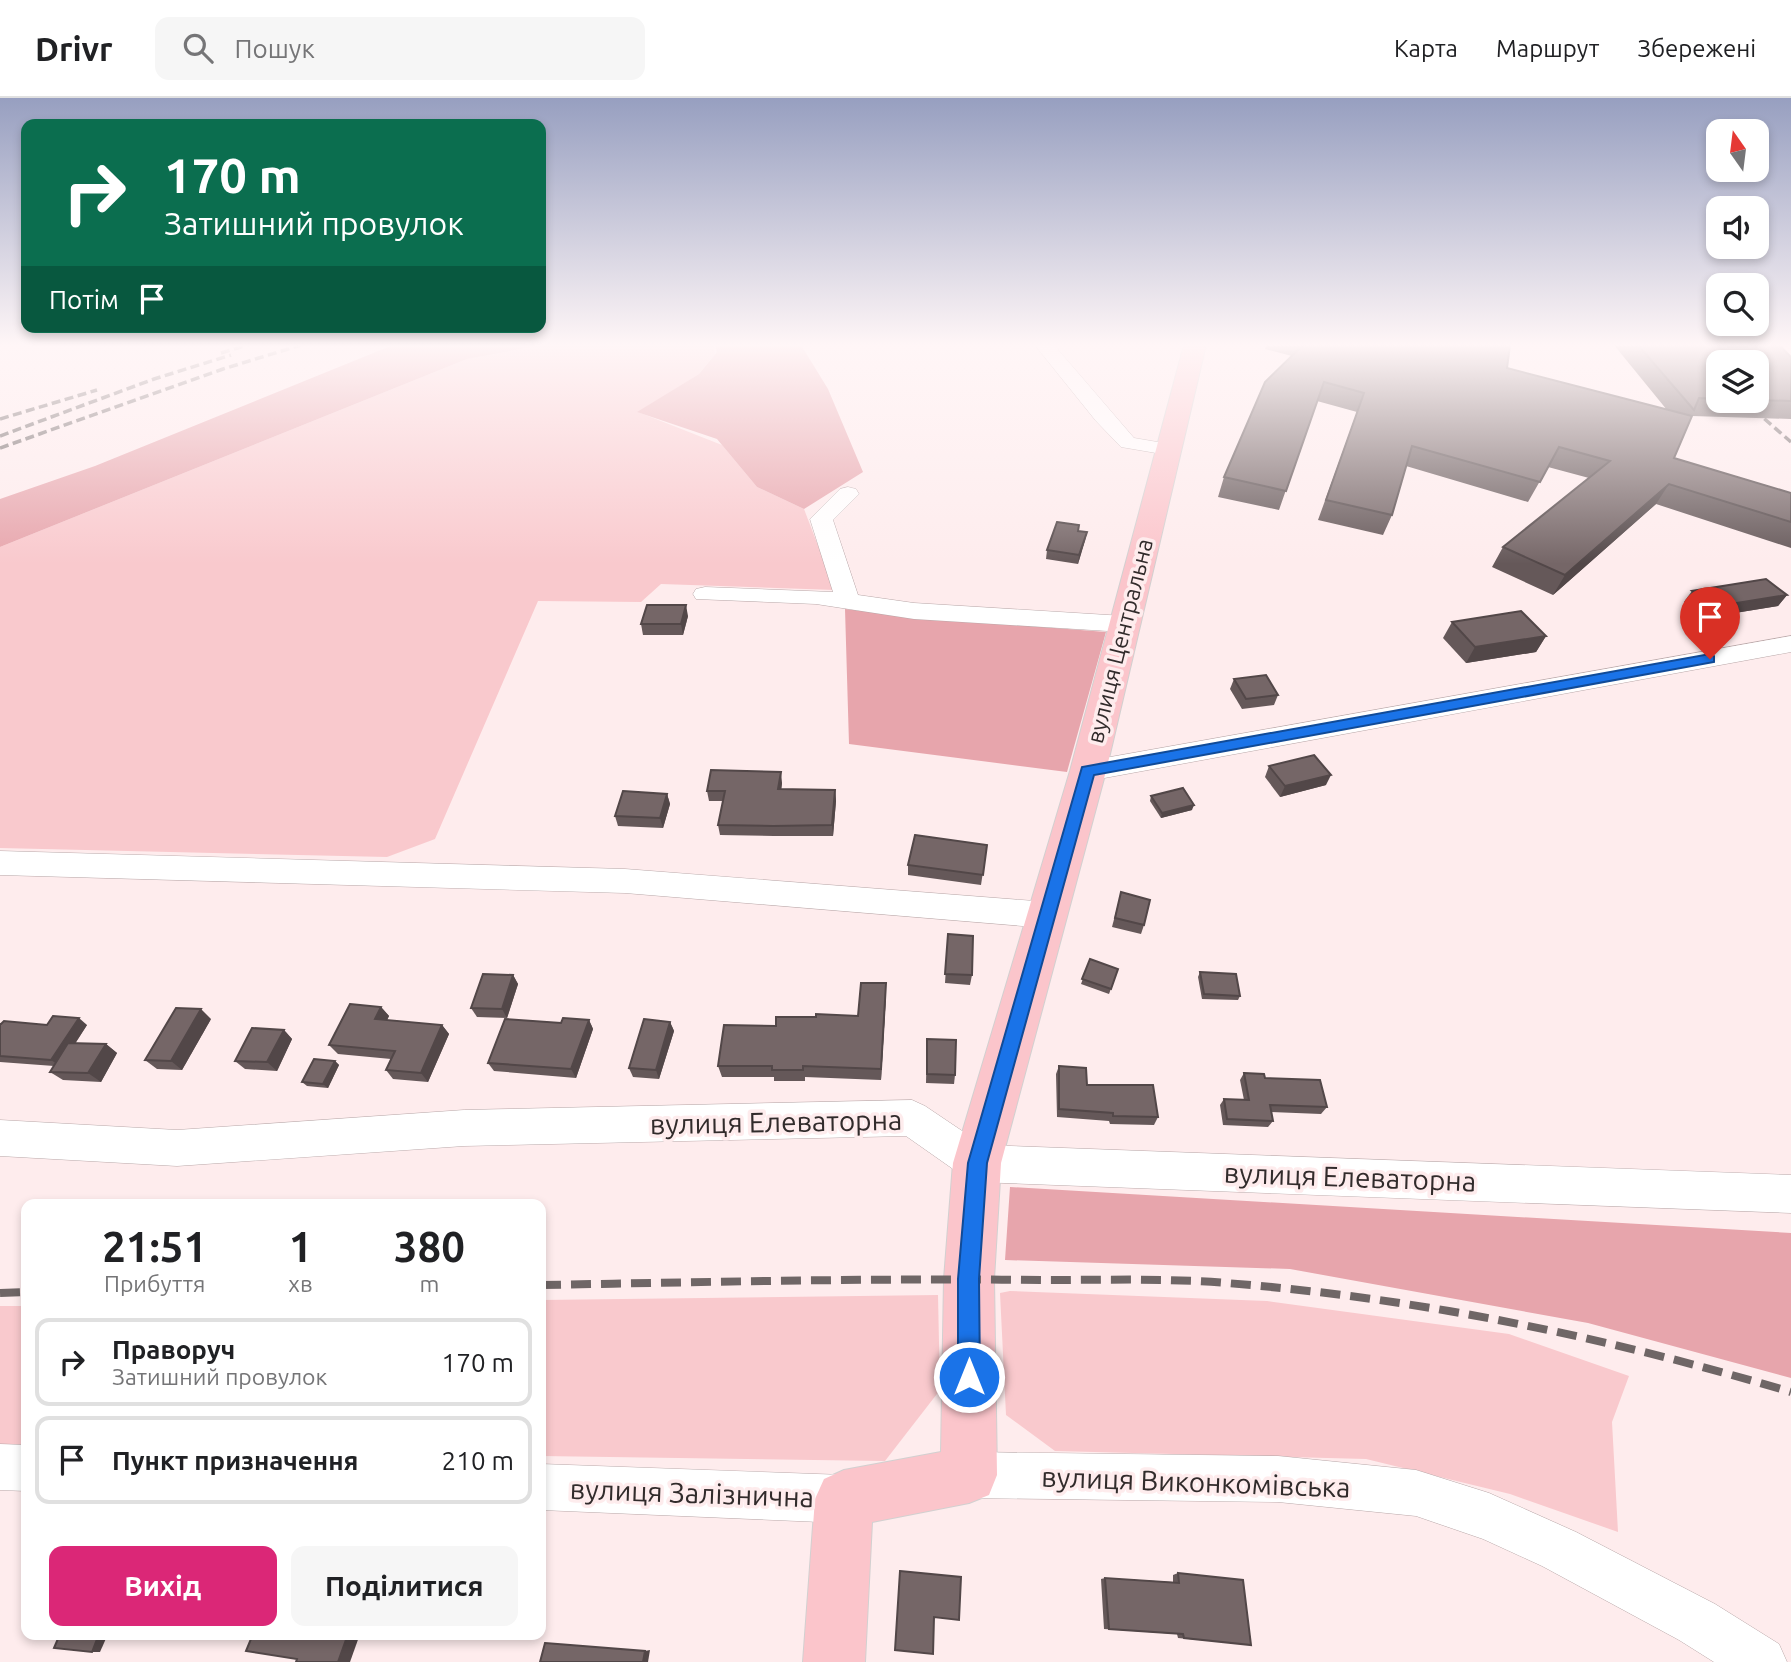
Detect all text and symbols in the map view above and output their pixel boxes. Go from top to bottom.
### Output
search box [155,17,645,80]
icon: search [179,29,217,67]
text: Drivr [35,30,113,67]
text: Пошук [235,34,315,63]
text: Карта [1394,35,1458,62]
text: Маршрут [1496,35,1599,62]
text: Збережені [1637,35,1756,62]
north arrow [1706,119,1769,182]
map controls [1706,119,1769,413]
icon: right [49,147,140,238]
text: 170 m [164,147,301,202]
button: sound [1706,196,1769,259]
text: Затишний провулок [164,205,464,241]
button: search [1706,273,1769,336]
icon: arrive [133,280,171,318]
text: Потім [49,285,119,314]
button: layers [1706,350,1769,413]
street label: вулиця Центральна [1082,536,1157,746]
pin [1680,587,1740,659]
icon: arrive [1691,598,1729,636]
street label: вулиця Елеваторна [649,1104,903,1139]
street label: вулиця Елеваторна [1223,1157,1477,1196]
text: 21:51 [102,1223,207,1270]
text: 1 [289,1223,312,1270]
text: 380 [394,1223,465,1270]
text: Прибуття [104,1271,205,1296]
text: хв [288,1271,313,1296]
text: m [419,1271,439,1296]
text: Праворуч [112,1335,235,1364]
position arrow [932,1340,1006,1414]
icon: right [53,1343,91,1381]
text: 170 m [442,1348,514,1377]
text: Затишний провулок [112,1364,327,1389]
icon: arrive [53,1441,91,1479]
text: Пункт призначення [112,1446,358,1475]
text: 210 m [442,1446,514,1475]
street label: вулиця Виконкомівська [1041,1461,1351,1502]
street label: вулиця Залізнична [569,1473,815,1512]
button: Вихід [49,1546,277,1626]
button: Поділитися [291,1546,518,1626]

